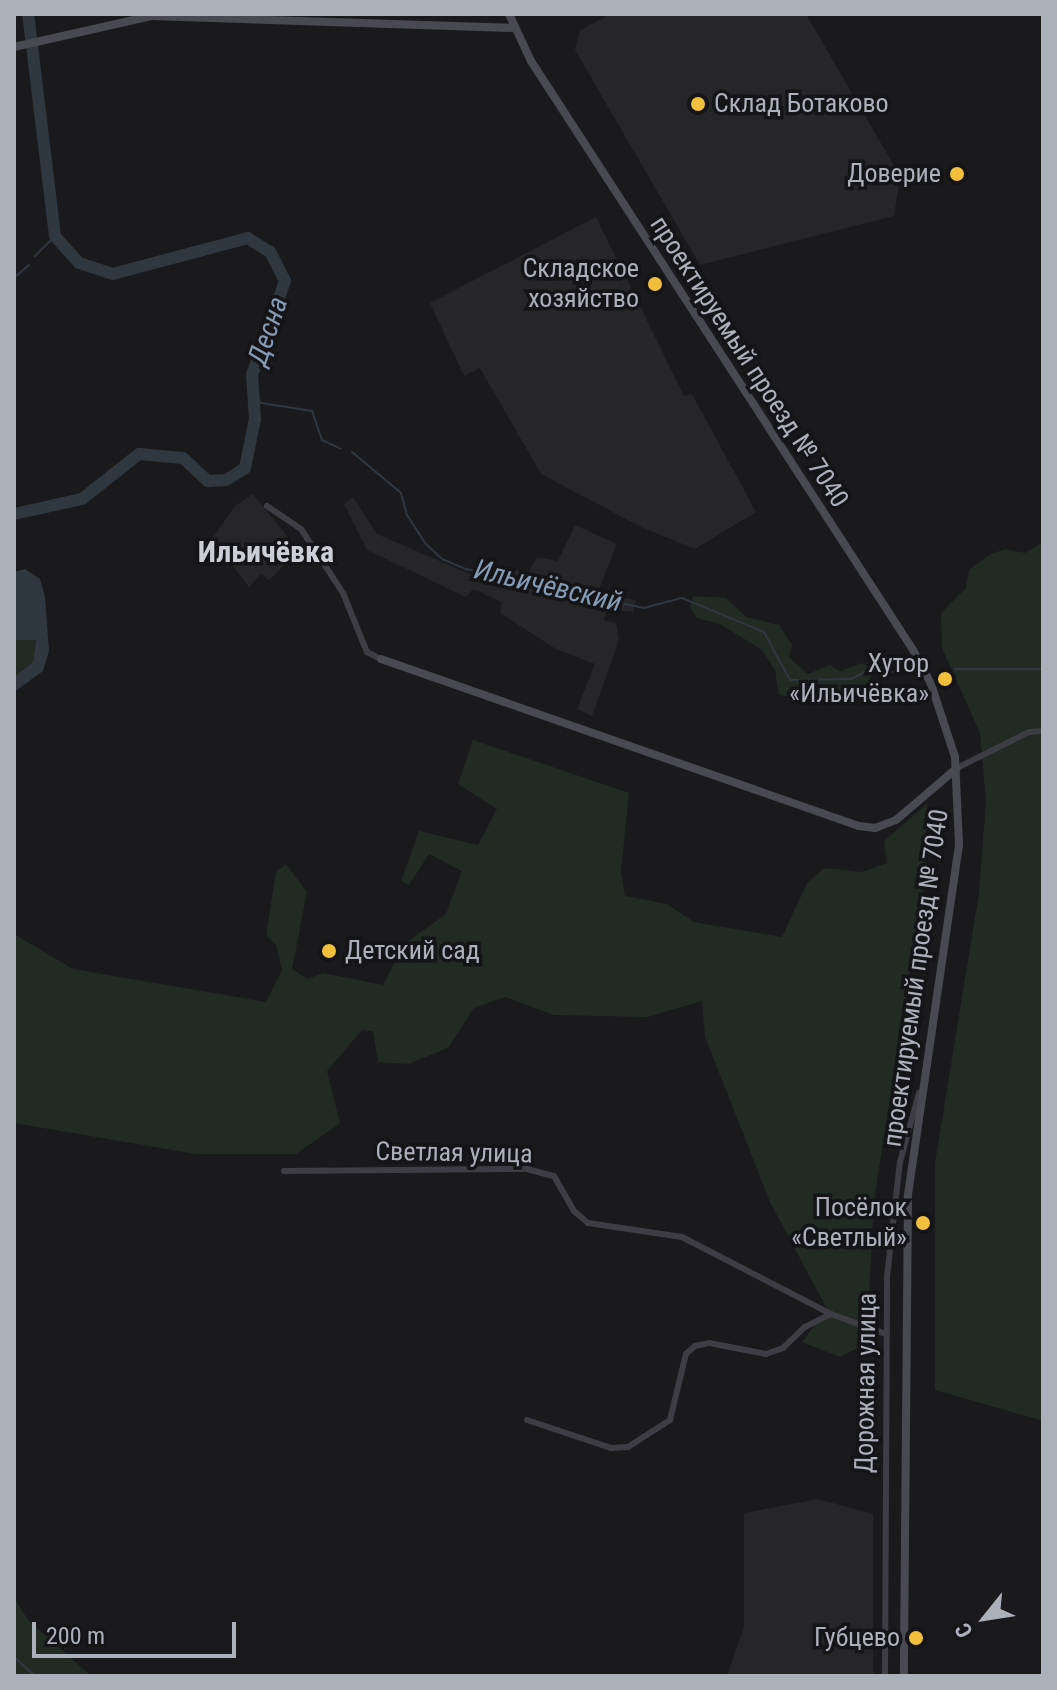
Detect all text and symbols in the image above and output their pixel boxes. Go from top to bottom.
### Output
place label: Склад Ботаково [714,88,889,120]
marker: Склад Ботаково [689,95,707,113]
place label: Доверие [847,158,941,190]
marker: Доверие [948,165,966,183]
street label: проектируемый проезд № 7040 [643,211,855,513]
place label: Складское хозяйство [523,253,639,314]
marker: Складское хозяйство [646,275,664,293]
water label: Десна [241,292,295,370]
district label: Ильичёвка [198,534,334,570]
water label: Ильичёвский [471,553,625,619]
place label: Хутор «Ильичёвка» [789,648,929,710]
marker: Хутор «Ильичёвка» [936,670,954,688]
street label: проектируемый проезд № 7040 [877,807,955,1149]
place label: Детский сад [345,935,480,967]
marker: Детский сад [320,942,338,960]
street label: Светлая улица [375,1136,533,1170]
place label: Посёлок «Светлый» [791,1192,907,1254]
marker: Посёлок «Светлый» [914,1214,932,1232]
street label: Дорожная улица [849,1293,883,1473]
north arrow [945,1578,1025,1658]
scale bar [36,1606,240,1656]
text: С [950,1619,978,1642]
text: 200 m [46,1622,105,1650]
place label: Губцево [814,1622,900,1654]
marker: Губцево [907,1629,925,1647]

